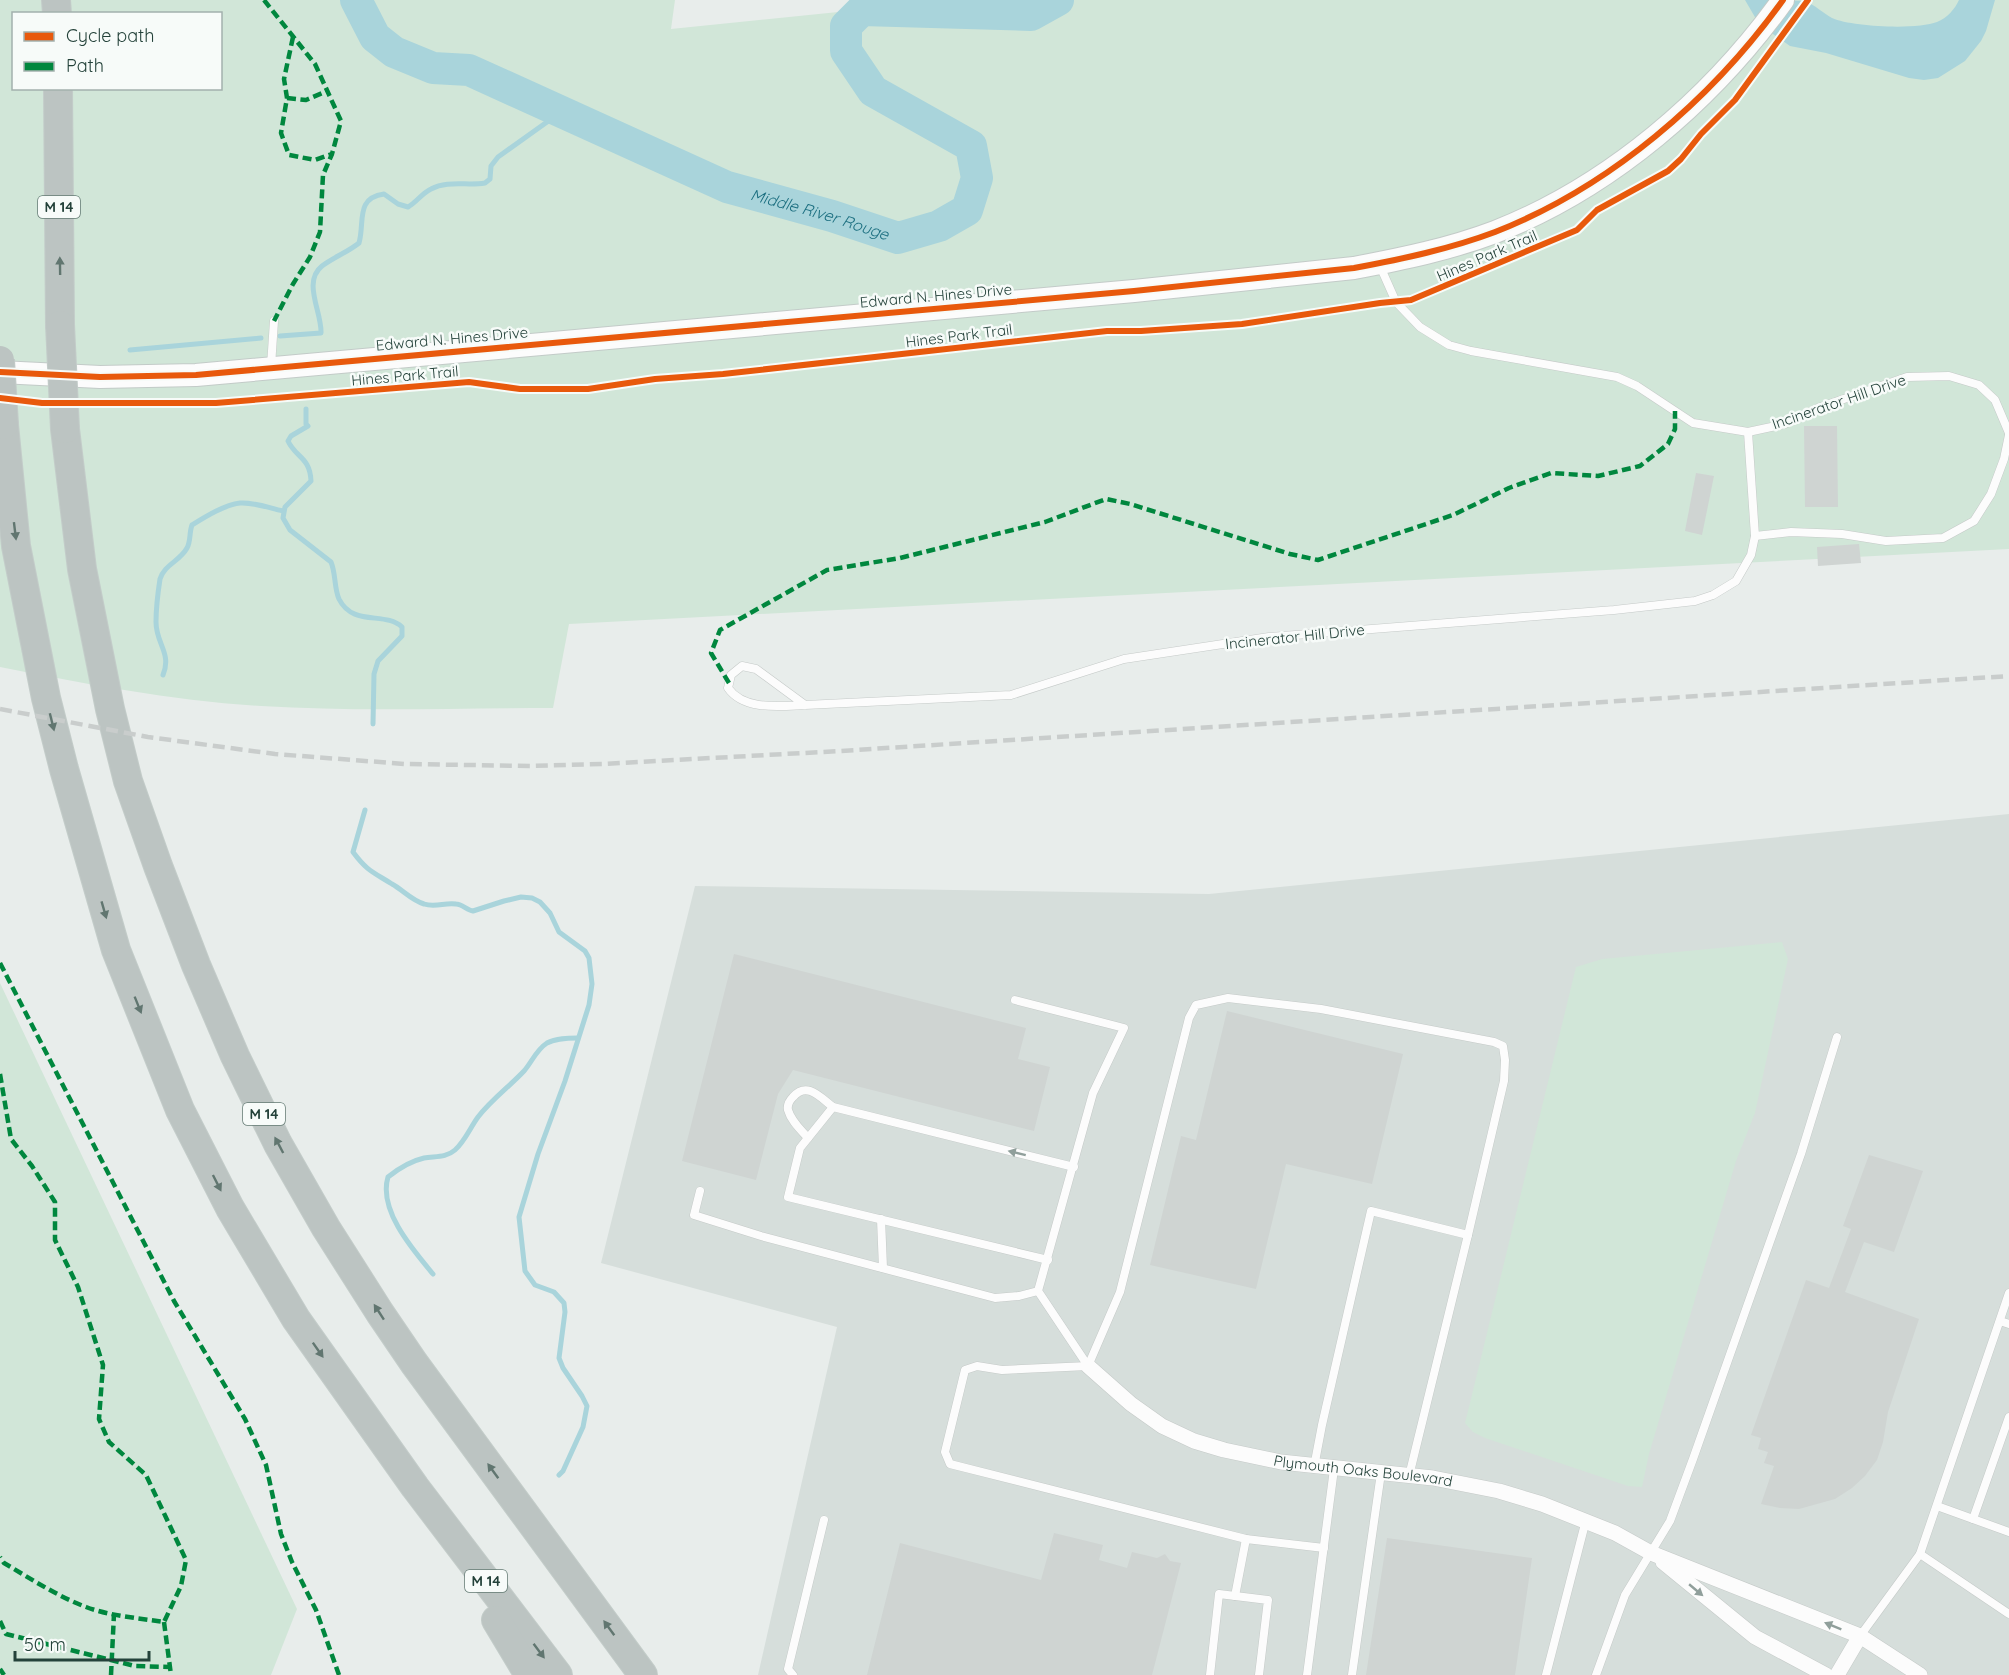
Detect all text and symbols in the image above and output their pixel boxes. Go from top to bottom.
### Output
legend [12,12,222,90]
text: Cycle path [66,24,154,47]
text: Path [66,54,104,77]
water label: Middle River Rouge [749,184,892,245]
road number: M 14 [38,196,80,218]
street label: Hines Park Trail [1434,226,1540,285]
one-way arrow [55,257,65,276]
street label: Edward N. Hines Drive [859,279,1013,312]
street label: Hines Park Trail [904,320,1014,351]
street label: Edward N. Hines Drive [375,322,529,355]
street label: Hines Park Trail [351,361,459,390]
street label: Incinerator Hill Drive [1769,370,1908,433]
one-way arrow [10,522,19,541]
street label: Incinerator Hill Drive [1224,620,1366,653]
one-way arrow [48,713,58,731]
one-way arrow [100,901,109,919]
one-way arrow [134,996,143,1014]
road number: M 14 [243,1103,285,1125]
one-way arrow [274,1136,284,1153]
one-way arrow [1008,1147,1026,1157]
one-way arrow [212,1175,222,1192]
one-way arrow [373,1305,385,1321]
one-way arrow [312,1341,324,1357]
street label: Plymouth Oaks Boulevard [1272,1451,1454,1491]
one-way arrow [487,1463,499,1479]
road number: M 14 [465,1570,507,1592]
one-way arrow [1688,1584,1704,1597]
one-way arrow [603,1620,615,1635]
one-way arrow [1824,1620,1842,1630]
scale bar [15,1624,148,1662]
text: 50 m [24,1633,66,1656]
one-way arrow [533,1643,545,1658]

